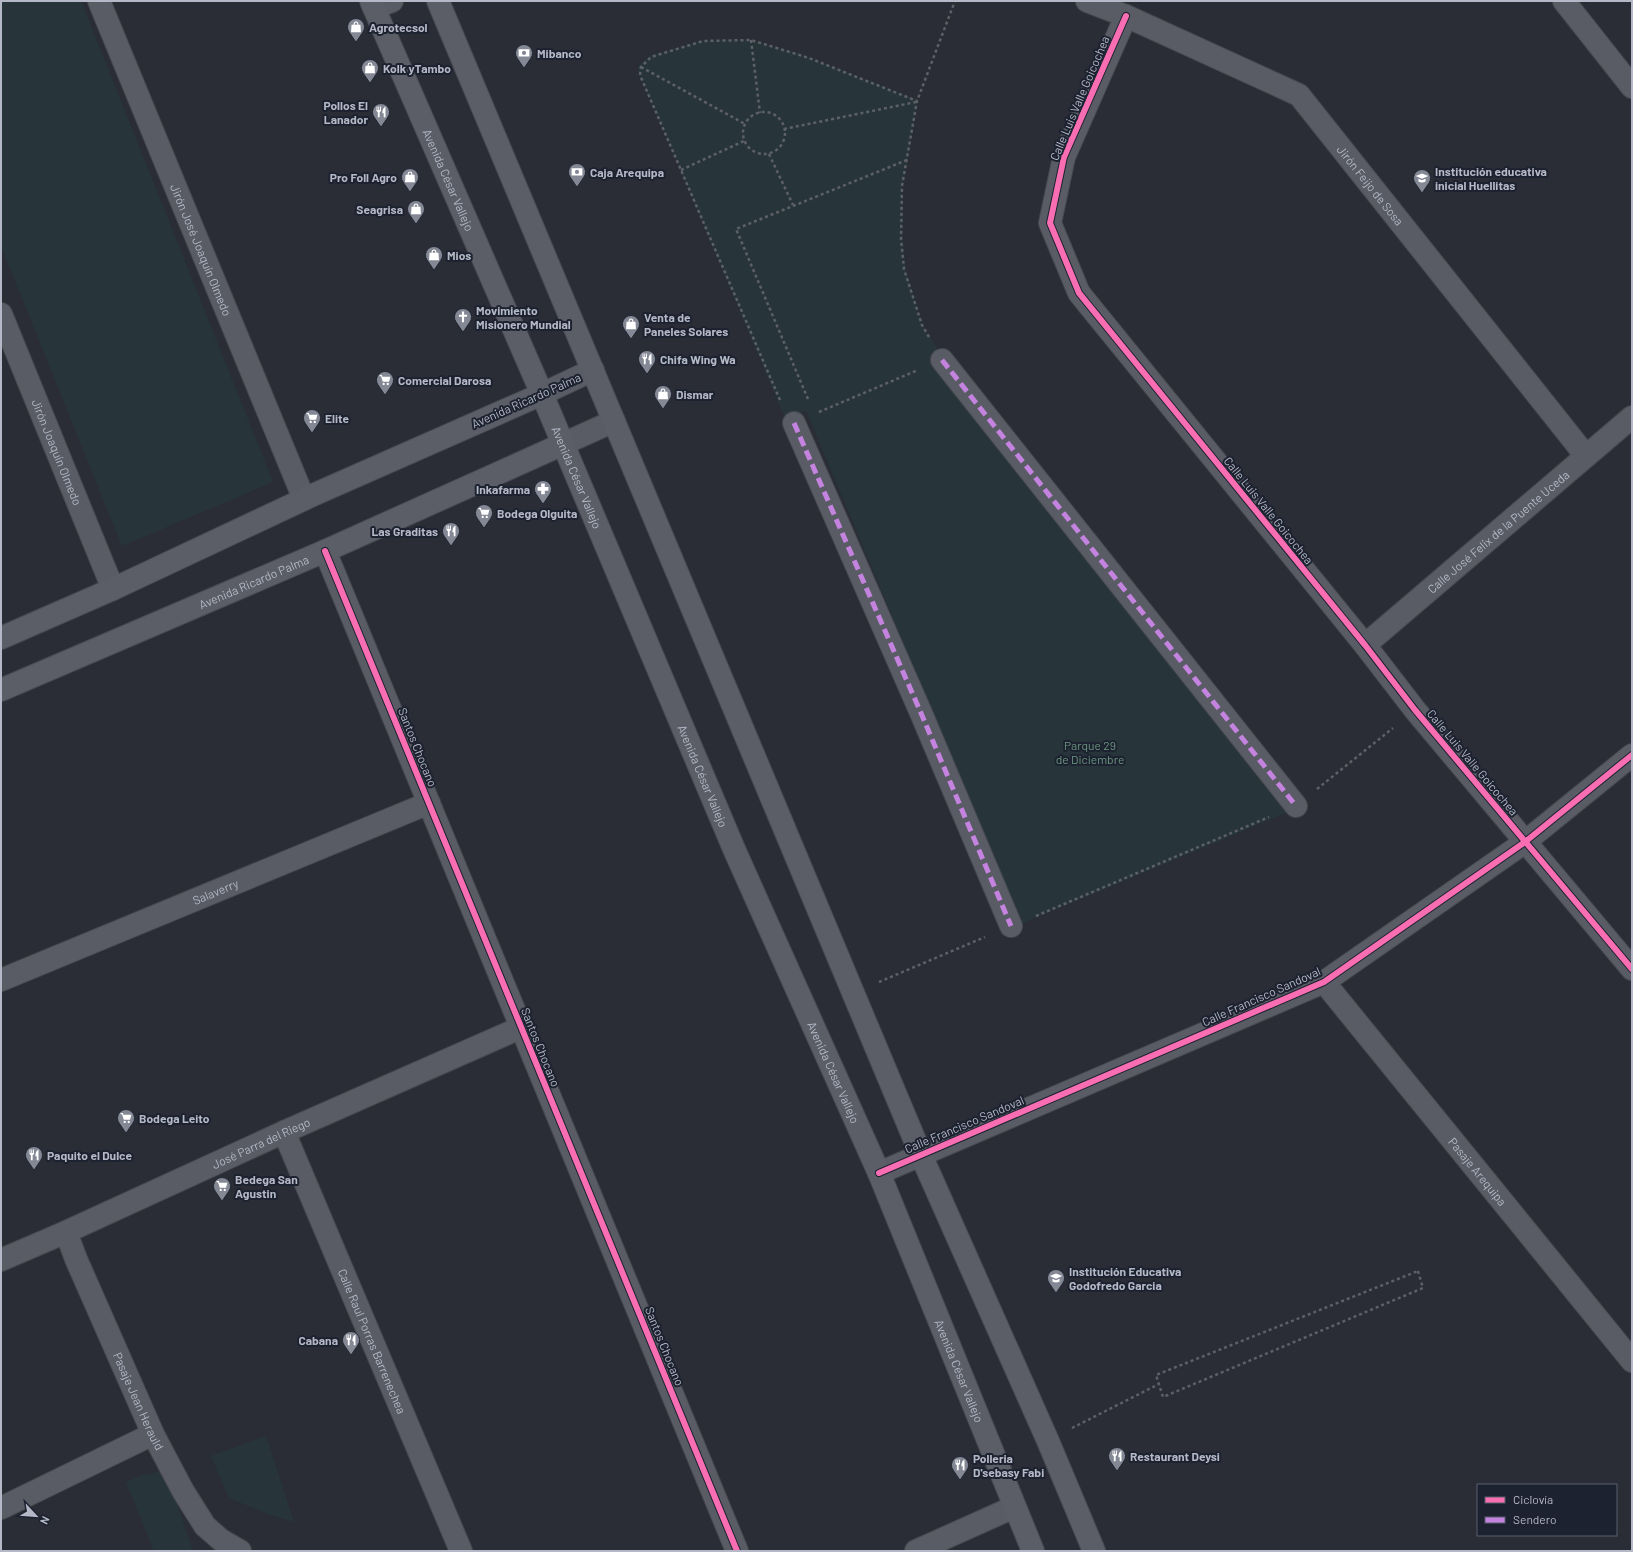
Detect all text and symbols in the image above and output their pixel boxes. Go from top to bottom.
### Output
shop icon: Agrotecsol [346,17,366,42]
place label: Agrotecsol [369,20,428,34]
street label: Calle Luis Valle Goicochea [1046,34,1112,162]
bank icon: Mibanco [514,43,534,68]
place label: Mibanco [537,46,582,60]
shop icon: Kolk yTambo [360,58,380,83]
place label: Kolk yTambo [383,61,451,75]
place label: Pollos El Lanador [324,98,368,126]
restaurant icon: Pollos El Lanador [371,102,391,127]
street label: Avenida César Vallejo [420,127,477,233]
street label: Jirón Feijo de Sosa [1335,142,1407,228]
bank icon: Caja Arequipa [567,162,587,187]
place label: Institución educativa inicial Huellitas [1435,164,1547,192]
place label: Caja Arequipa [590,165,664,179]
shop icon: Pro Foll Agro [400,167,420,192]
school or university icon: Institución educativa inicial Huellitas [1412,168,1432,193]
place label: Pro Foll Agro [330,170,397,184]
street label: Jirón José Joaquín Olmedo [168,182,235,318]
shop icon: Seagrisa [406,199,426,224]
place label: Seagrisa [356,202,403,216]
shop icon: Mios [424,245,444,270]
place label: Mios [447,248,471,262]
place label: Movimiento Misionero Mundial [476,303,571,331]
church icon: Movimiento Misionero Mundial [453,307,473,332]
place label: Venta de Paneles Solares [644,310,728,338]
shop icon: Venta de Paneles Solares [621,314,641,339]
restaurant icon: Chifa Wing Wa [637,349,657,374]
place label: Chifa Wing Wa [660,352,736,366]
supermarket icon: Comercial Darosa [375,370,395,395]
street label: Avenida Ricardo Palma [469,370,583,430]
place label: Comercial Darosa [398,373,491,387]
shop icon: Dismar [653,384,673,409]
place label: Dismar [676,387,714,401]
street label: Jirón Joaquín Olmedo [29,397,85,507]
supermarket icon: Elite [302,408,322,433]
place label: Elite [325,411,349,425]
street label: Avenida César Vallejo [549,424,605,531]
street label: Calle Luis Valle Goicochea [1221,454,1317,566]
street label: Calle José Felix de la Puente Uceda [1424,467,1572,596]
pharmacy icon: Inkafarma [533,479,553,504]
place label: Inkafarma [476,482,530,496]
supermarket icon: Bodega Olguita [474,503,494,528]
place label: Bodega Olguita [497,506,577,520]
restaurant icon: Las Graditas [441,521,461,546]
place label: Las Graditas [371,524,438,538]
street label: Avenida Ricardo Palma [197,552,311,611]
street label: Santos Chocano [396,705,440,789]
street label: Calle Luis Valle Goicochea [1425,706,1521,818]
street label: Avenida César Vallejo [675,722,731,829]
park label: Parque 29 de Diciembre [1056,738,1124,766]
street label: Salaverry [190,875,241,907]
street label: Calle Francisco Sandoval [1200,964,1322,1028]
street label: Santos Chocano [519,1005,563,1089]
street label: Avenida César Vallejo [805,1019,863,1125]
street label: Calle Francisco Sandoval [902,1093,1026,1155]
supermarket icon: Bodega Leito [116,1108,136,1133]
place label: Bodega Leito [139,1111,210,1125]
street label: José Parra del Riego [209,1114,312,1171]
street label: Pasaje Arequipa [1446,1134,1510,1208]
restaurant icon: Paquito el Dulce [24,1145,44,1170]
place label: Paquito el Dulce [47,1148,132,1162]
place label: Bedega San Agustin [235,1172,298,1200]
supermarket icon: Bedega San Agustin [212,1176,232,1201]
place label: Institución Educativa Godofredo Garcia [1069,1264,1181,1292]
street label: Calle Raul Porras Barrenechea [336,1267,409,1416]
school or university icon: Institución Educativa Godofredo Garcia [1046,1268,1066,1293]
street label: Santos Chocano [643,1304,687,1388]
street label: Avenida César Vallejo [932,1317,987,1424]
restaurant icon: Cabana [341,1330,361,1355]
place label: Cabana [298,1333,338,1347]
street label: Pasaje Jean Herauld [111,1350,167,1452]
restaurant icon: Restaurant Deysi [1107,1446,1127,1471]
place label: Restaurant Deysi [1130,1449,1220,1463]
place label: Polleria D'sebasy Fabi [973,1451,1044,1479]
restaurant icon: Polleria D'sebasy Fabi [950,1455,970,1480]
legend [1477,1484,1617,1536]
text: Ciclovía [1513,1492,1553,1506]
north arrow [16,1496,56,1536]
text: Sendero [1513,1512,1557,1526]
text: N [38,1514,53,1527]

